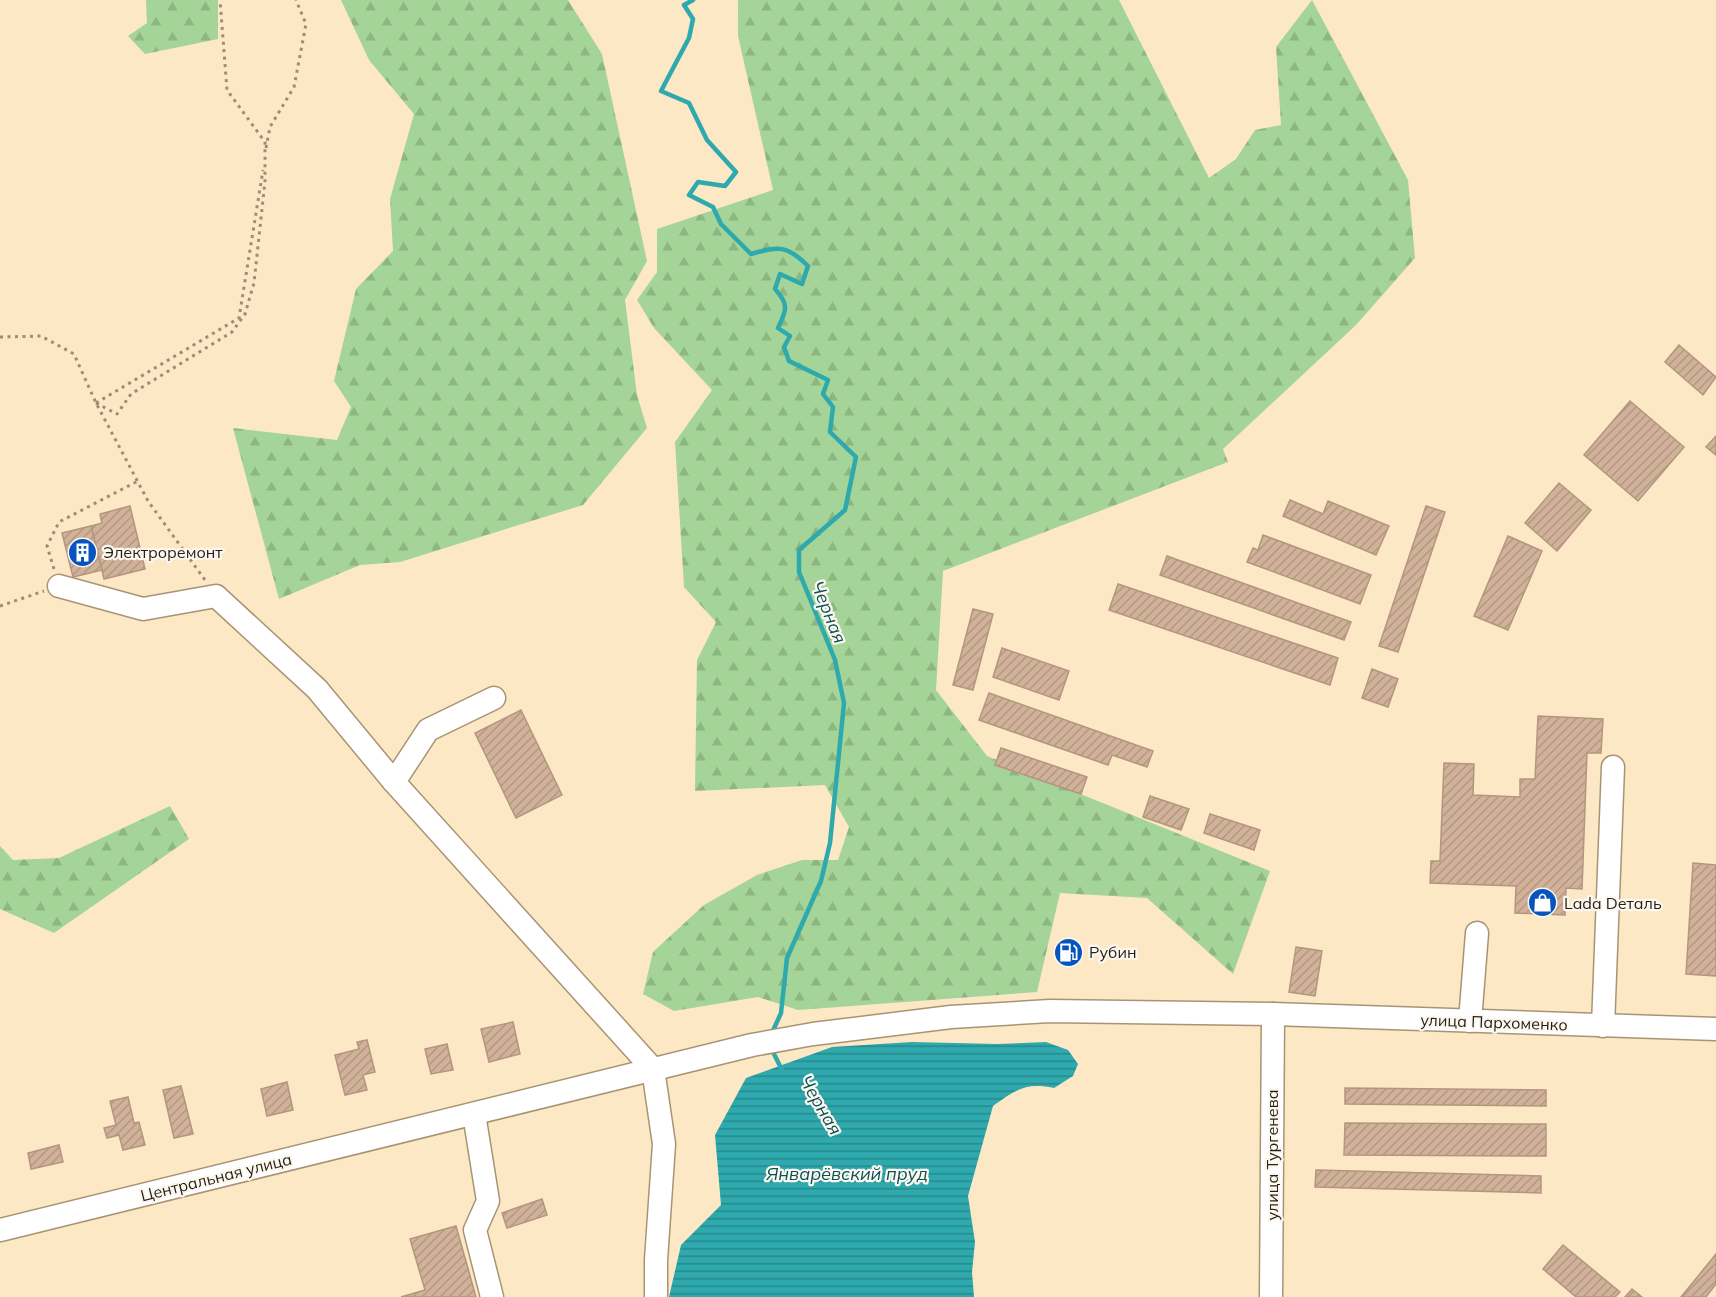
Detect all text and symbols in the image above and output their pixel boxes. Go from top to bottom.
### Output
building icon: Электроремонт [66,536,98,568]
place label: Электроремонт [103,542,223,562]
water label: Черная [806,578,852,647]
shop icon: Lada Dеталь [1527,887,1559,919]
place label: Lada Dеталь [1564,893,1662,913]
fuel station icon: Рубин [1052,936,1084,968]
place label: Рубин [1089,942,1136,962]
street label: улица Пархоменко [1420,1009,1568,1035]
water label: Черная [795,1071,847,1139]
street label: улица Тургенева [1262,1090,1282,1220]
street label: Центральная улица [138,1149,294,1205]
water label: Январёвский пруд [765,1162,928,1185]

